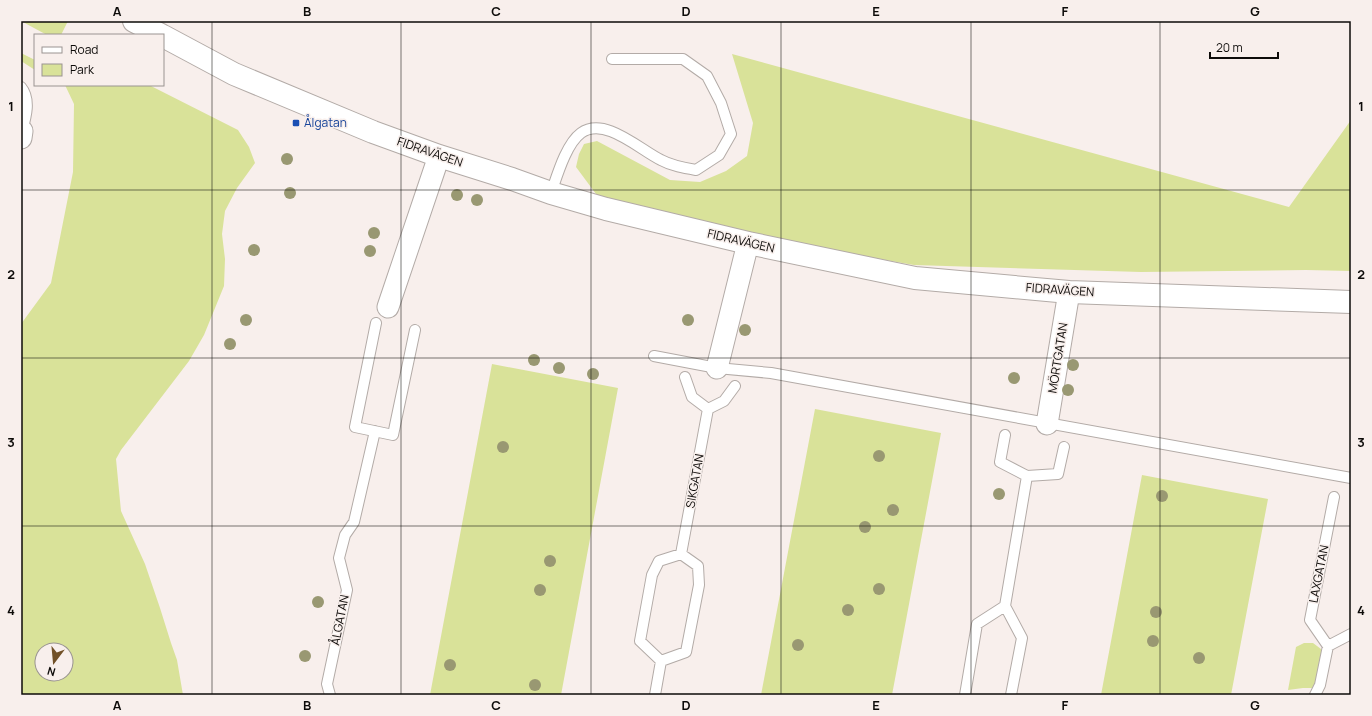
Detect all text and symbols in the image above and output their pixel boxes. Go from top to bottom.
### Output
text: A [113,2,122,20]
text: B [303,2,311,20]
text: C [491,2,501,20]
text: D [681,2,691,20]
text: E [872,2,880,20]
text: F [1062,2,1069,20]
text: G [1250,2,1260,20]
legend [34,34,164,86]
scale bar [1210,34,1278,60]
text: 20 m [1216,39,1243,56]
text: Road [70,41,98,58]
text: Park [70,61,95,78]
text: 1 [8,97,14,115]
text: 1 [1358,97,1364,115]
place label: Ålgatan [304,114,347,131]
marker: Ålgatan [291,118,301,128]
street label: FIDRAVÄGEN [395,132,465,171]
street label: FIDRAVÄGEN [706,225,776,257]
text: 2 [7,265,15,283]
text: 2 [1357,265,1365,283]
street label: FIDRAVÄGEN [1025,279,1095,300]
street label: MÖRTGATAN [1044,321,1071,394]
text: 3 [7,433,15,451]
text: 3 [1357,433,1365,451]
street label: SIKGATAN [681,452,708,509]
street label: LAXGATAN [1305,544,1332,604]
street label: ÅLGATAN [326,593,353,647]
text: 4 [7,601,15,619]
text: 4 [1357,601,1365,619]
north arrow [34,642,74,682]
text: N [45,664,57,680]
text: A [113,696,122,714]
text: B [303,696,311,714]
text: C [491,696,501,714]
text: D [681,696,691,714]
text: E [872,696,880,714]
text: F [1062,696,1069,714]
text: G [1250,696,1260,714]

